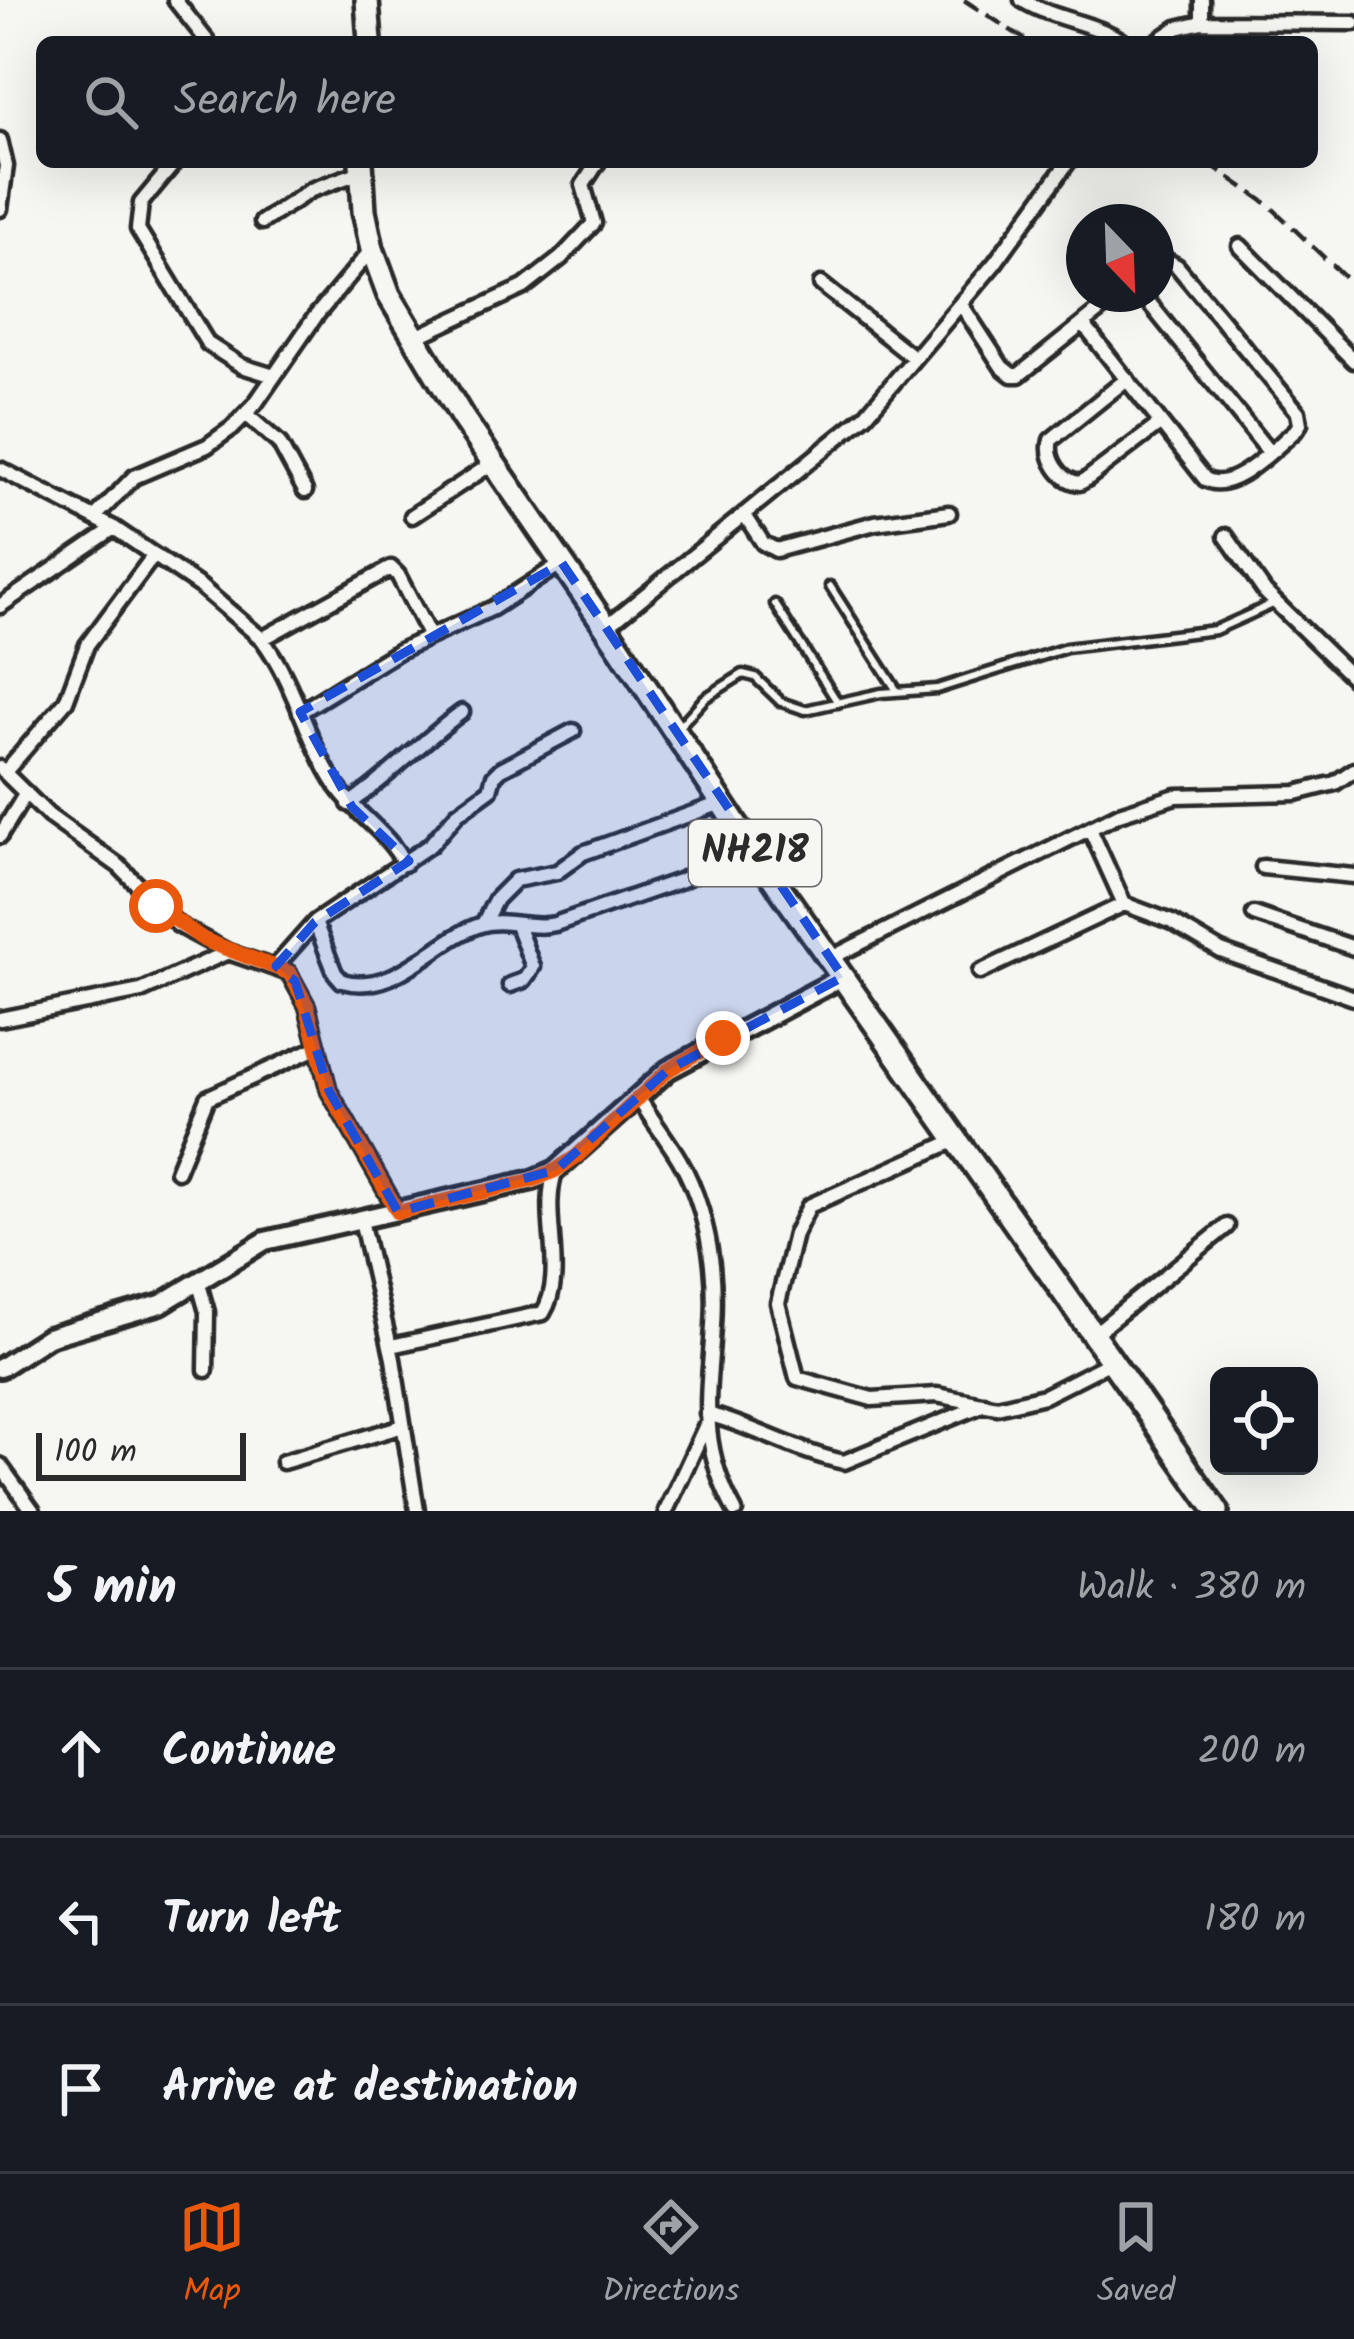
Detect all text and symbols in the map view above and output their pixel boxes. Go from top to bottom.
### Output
search box [36,36,1318,168]
text: Search here [174,66,396,138]
icon: search [78,69,144,135]
north arrow [1066,204,1174,312]
road number: NH218 [689,820,821,886]
route start [129,879,183,933]
route end [696,1011,750,1065]
map controls [1210,1367,1318,1475]
button: locate [1210,1367,1318,1475]
scale bar [36,1427,246,1480]
text: 100 m [54,1427,137,1480]
text: 5 min [48,1549,177,1630]
text: Walk · 380 m [1077,1558,1306,1620]
text: Continue [162,1717,336,1789]
icon: ahead [48,1720,114,1786]
text: 200 m [1198,1722,1306,1784]
text: Turn left [162,1885,341,1957]
icon: left [48,1888,114,1954]
text: 180 m [1204,1890,1306,1952]
text: Arrive at destination [162,2053,578,2125]
icon: arrive [48,2056,114,2122]
tab: Map [179,2194,245,2319]
tab: Directions [602,2194,739,2319]
tab: Saved [1097,2194,1175,2319]

